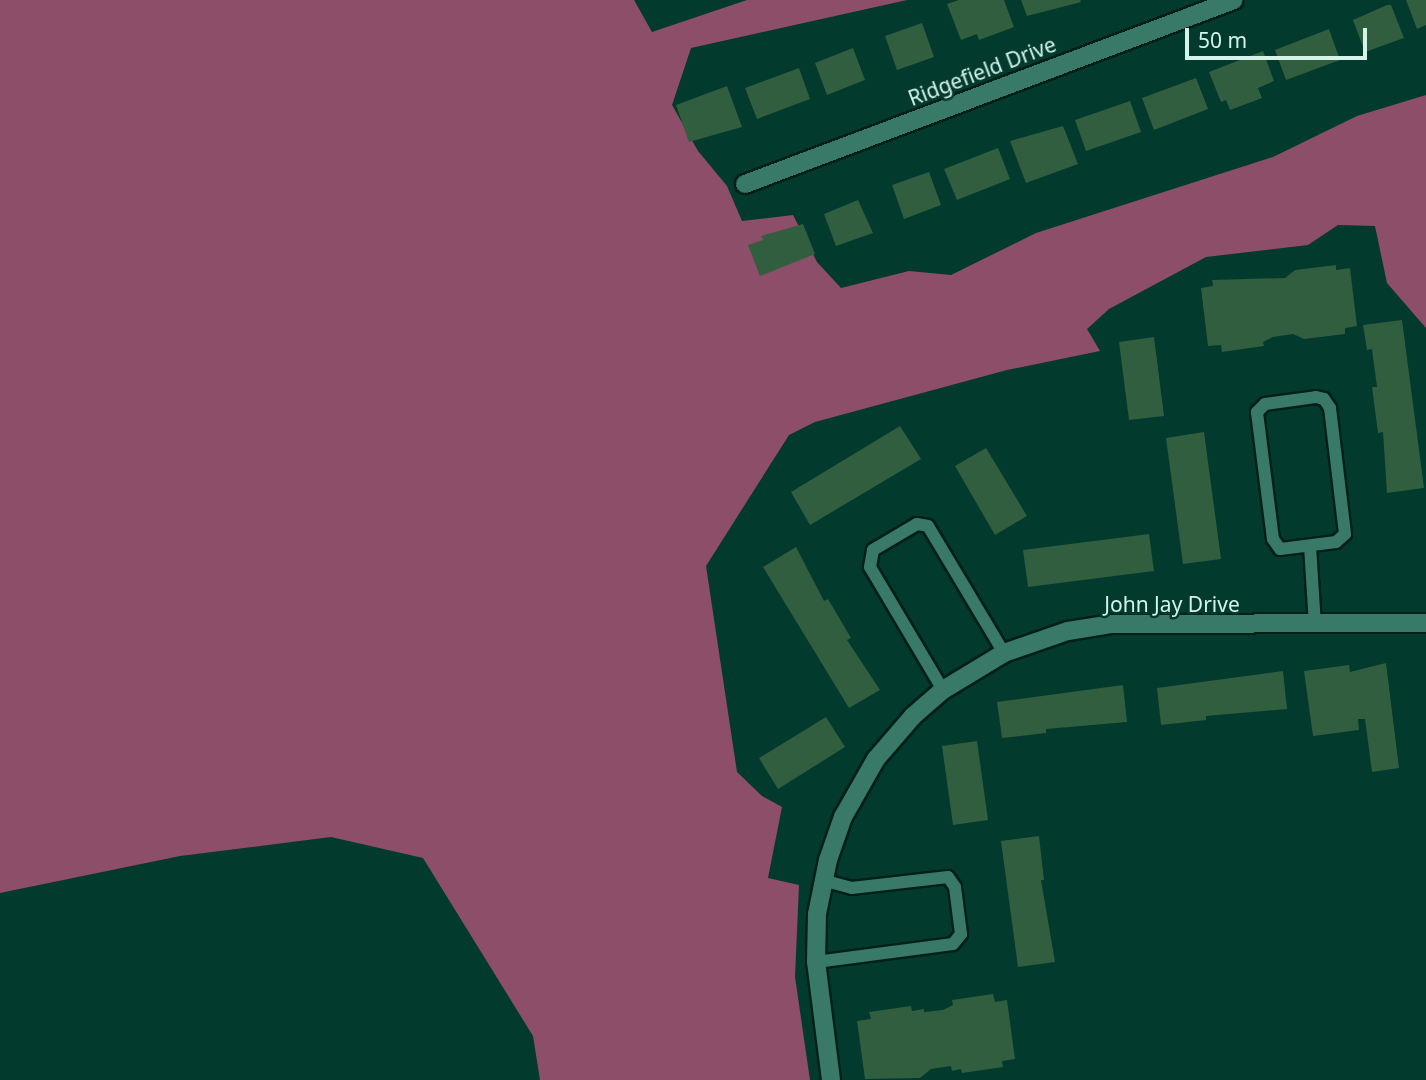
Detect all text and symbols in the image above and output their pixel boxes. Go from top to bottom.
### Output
scale bar [1188,14,1370,58]
text: 50 m [1198,26,1247,54]
street label: Ridgefield Drive [904,31,1060,111]
street label: John Jay Drive [1104,591,1240,617]

